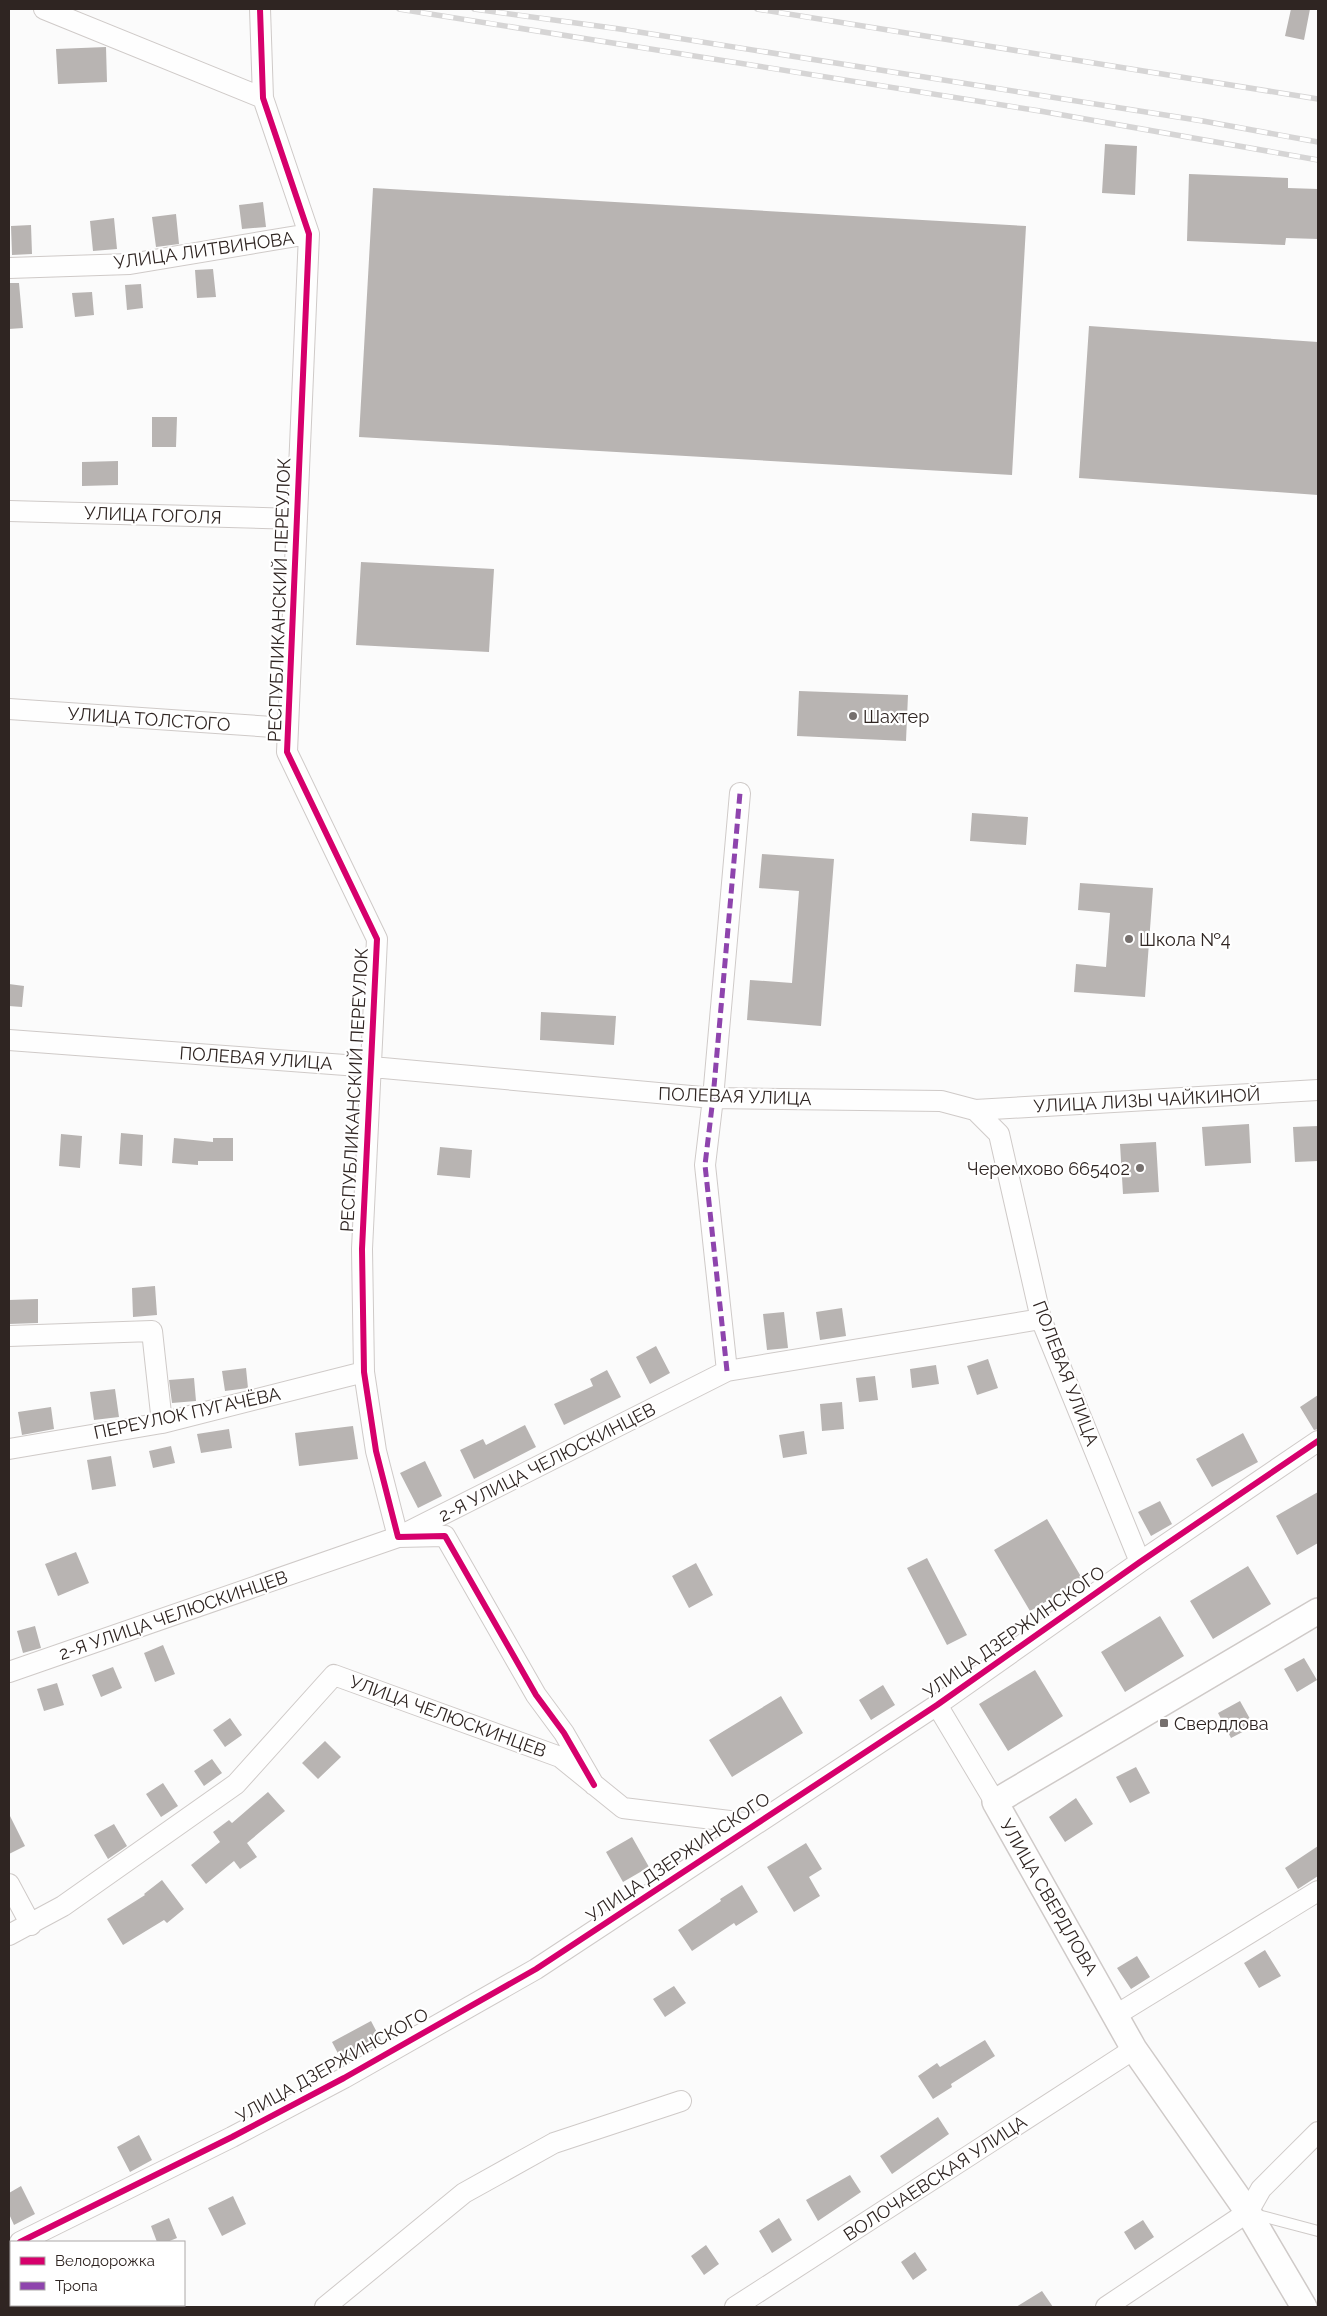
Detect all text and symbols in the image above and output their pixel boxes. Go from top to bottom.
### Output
street label: УЛИЦА ЛИТВИНОВА [113,227,295,273]
street label: РЕСПУБЛИКАНСКИЙ ПЕРЕУЛОК [264,458,294,742]
street label: УЛИЦА ГОГОЛЯ [84,502,222,528]
street label: УЛИЦА ТОЛСТОГО [67,703,231,735]
place label: Шахтер [863,706,929,727]
marker: Шахтер [847,710,859,722]
place label: Школа №4 [1139,929,1231,950]
marker: Школа №4 [1123,933,1135,945]
street label: РЕСПУБЛИКАНСКИЙ ПЕРЕУЛОК [336,947,372,1233]
street label: ПОЛЕВАЯ УЛИЦА [179,1042,333,1074]
street label: ПОЛЕВАЯ УЛИЦА [658,1083,812,1109]
street label: УЛИЦА ЛИЗЫ ЧАЙКИНОЙ [1033,1084,1261,1116]
place label: Черемхово 665402 [967,1158,1130,1179]
marker: Черемхово 665402 [1134,1162,1146,1174]
street label: ПОЛЕВАЯ УЛИЦА [1029,1298,1103,1448]
street label: ПЕРЕУЛОК ПУГАЧЁВА [92,1383,282,1443]
street label: 2-Я УЛИЦА ЧЕЛЮСКИНЦЕВ [435,1398,659,1526]
street label: УЛИЦА ДЗЕРЖИНСКОГО [919,1561,1109,1703]
street label: 2-Я УЛИЦА ЧЕЛЮСКИНЦЕВ [56,1566,290,1664]
street label: УЛИЦА ЧЕЛЮСКИНЦЕВ [347,1671,549,1761]
place label: Свердлова [1174,1713,1268,1734]
marker: Свердлова [1158,1717,1170,1729]
street label: УЛИЦА ДЗЕРЖИНСКОГО [582,1788,774,1926]
street label: УЛИЦА СВЕРДЛОВА [996,1815,1102,1979]
street label: УЛИЦА ДЗЕРЖИНСКОГО [232,2003,432,2127]
street label: ВОЛОЧАЕВСКАЯ УЛИЦА [840,2111,1030,2245]
legend [10,2241,185,2306]
text: Велодорожка [55,2252,155,2270]
text: Тропа [55,2277,98,2295]

